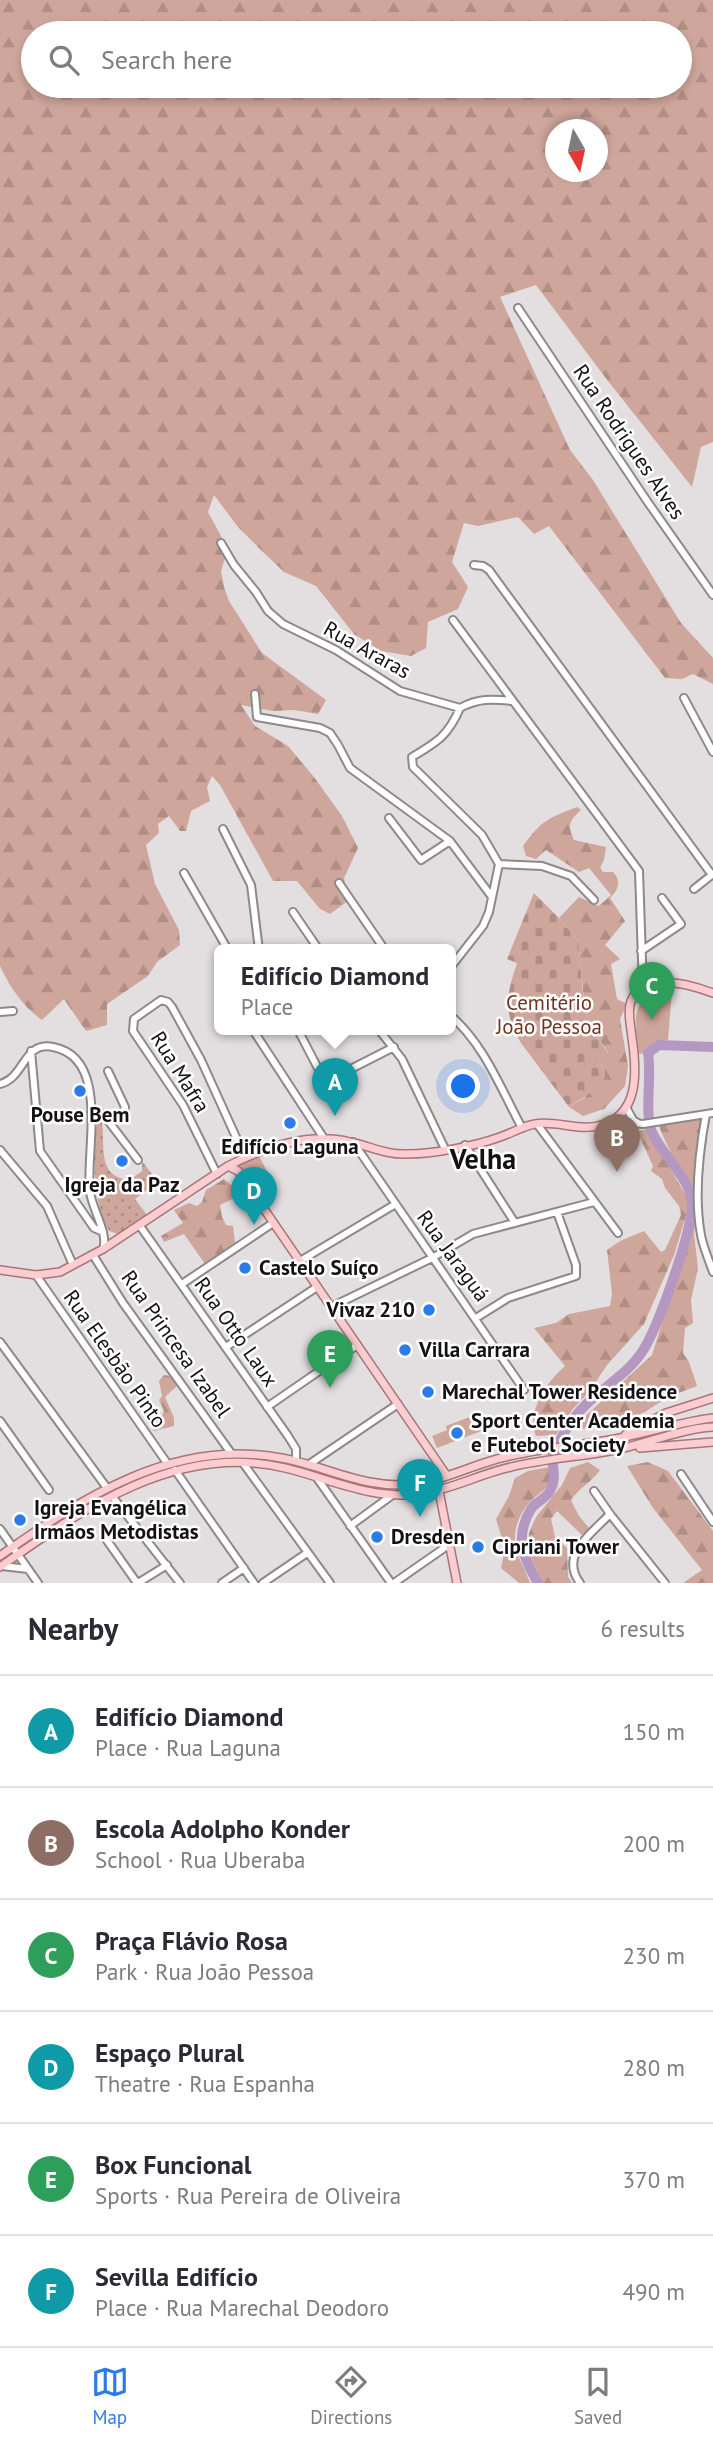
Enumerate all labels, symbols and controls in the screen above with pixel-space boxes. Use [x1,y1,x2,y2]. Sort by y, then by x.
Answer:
search box [21,21,692,98]
icon: search [45,41,83,79]
text: Search here [101,43,232,76]
north arrow [545,119,608,182]
street label: Rua Rodrigues Alves [568,359,691,524]
street label: Rua Araras [319,615,415,684]
popup [214,944,456,1035]
text: Edifício Diamond [241,959,429,992]
pin: C [629,962,675,1020]
park label: Cemitério João Pessoa [495,989,602,1040]
text: Place [241,992,293,1021]
street label: Rua Mafra [145,1026,216,1117]
pin: A [312,1058,358,1116]
your location [446,1069,480,1103]
marker: Pouse Bem [72,1083,88,1099]
place label: Pouse Bem [31,1101,129,1128]
pin: B [594,1114,640,1172]
marker: Edifício Laguna [282,1115,298,1131]
place label: Edifício Laguna [221,1133,359,1160]
district label: Velha [449,1140,516,1177]
marker: Igreja da Paz [114,1153,130,1169]
pin: D [231,1167,277,1225]
place label: Igreja da Paz [64,1171,180,1198]
street label: Rua Jaraguá [411,1205,496,1307]
place label: Castelo Suíço [259,1254,379,1281]
marker: Castelo Suíço [237,1260,253,1276]
street label: Rua Princesa Izabel [116,1265,237,1423]
street label: Rua Otto Laux [189,1272,284,1392]
street label: Rua Elesbão Pinto [58,1285,173,1433]
place label: Vivaz 210 [325,1296,415,1323]
marker: Vivaz 210 [421,1302,437,1318]
pin: E [307,1330,353,1388]
place label: Villa Carrara [418,1336,530,1363]
marker: Villa Carrara [397,1342,413,1358]
place label: Marechal Tower Residence [442,1378,677,1405]
marker: Marechal Tower Residence [420,1384,436,1400]
place label: Sport Center Academia e Futebol Society [471,1407,675,1458]
marker: Sport Center Academia e Futebol Society [449,1425,465,1441]
pin: F [397,1459,443,1517]
place label: Igreja Evangélica Irmãos Metodistas [34,1494,199,1545]
marker: Igreja Evangélica Irmãos Metodistas [12,1512,28,1528]
place label: Dresden [391,1523,465,1550]
marker: Dresden [369,1529,385,1545]
place label: Cipriani Tower [492,1533,620,1560]
marker: Cipriani Tower [470,1539,486,1555]
text: Nearby [28,1609,118,1648]
text: 6 results [601,1614,685,1643]
text: Edifício Diamond [95,1700,284,1733]
text: A [44,1717,58,1746]
text: 150 m [623,1717,685,1746]
text: Place · Rua Laguna [95,1733,281,1762]
text: Escola Adolpho Konder [95,1812,350,1845]
text: B [44,1829,58,1858]
text: 200 m [623,1829,685,1858]
text: School · Rua Uberaba [95,1845,306,1874]
text: Praça Flávio Rosa [95,1924,288,1957]
text: C [45,1941,57,1970]
text: 230 m [623,1941,685,1970]
text: Park · Rua João Pessoa [95,1957,314,1986]
text: Espaço Plural [95,2036,244,2069]
text: D [44,2053,58,2082]
text: 280 m [623,2053,685,2082]
text: Theatre · Rua Espanha [95,2069,315,2098]
text: Box Funcional [95,2148,251,2181]
text: E [45,2165,57,2194]
text: 370 m [623,2165,685,2194]
text: Sports · Rua Pereira de Oliveira [95,2181,401,2210]
text: Sevilla Edifício [95,2260,258,2293]
text: F [45,2277,57,2306]
text: 490 m [623,2277,685,2306]
text: Place · Rua Marechal Deodoro [95,2293,389,2322]
tab: Map [91,2363,129,2429]
tab: Directions [310,2363,392,2429]
tab: Saved [574,2363,622,2429]

